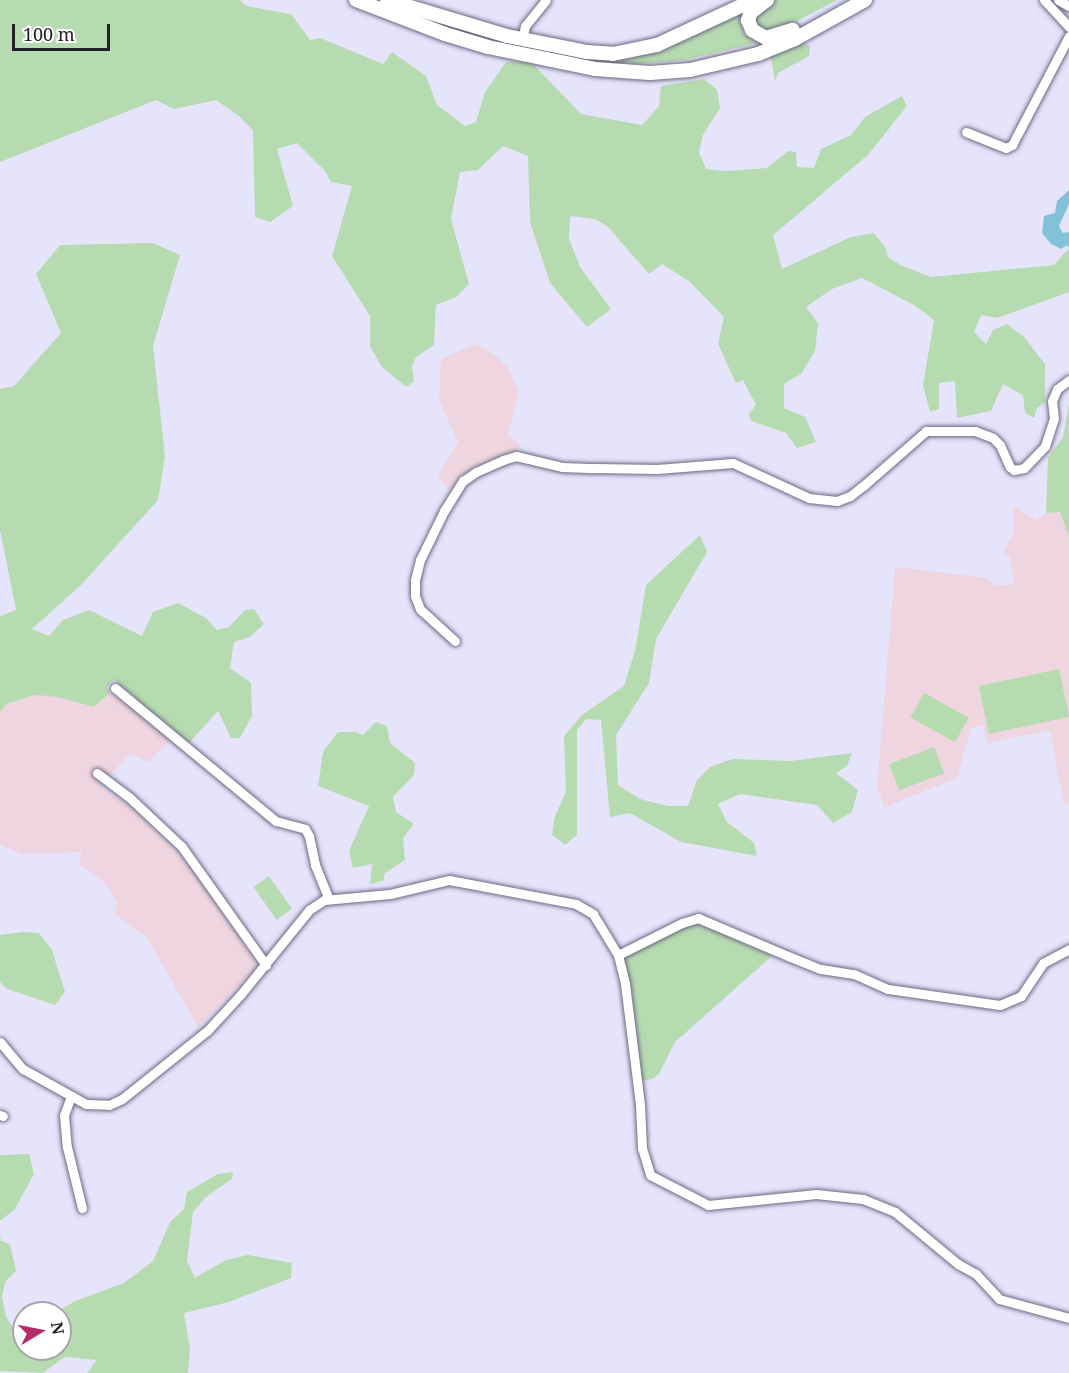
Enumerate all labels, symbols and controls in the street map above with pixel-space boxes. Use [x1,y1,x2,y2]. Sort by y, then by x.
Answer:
scale bar [15,12,112,50]
text: 100 m [23,22,75,46]
north arrow [12,1301,72,1361]
text: N [46,1320,70,1336]

